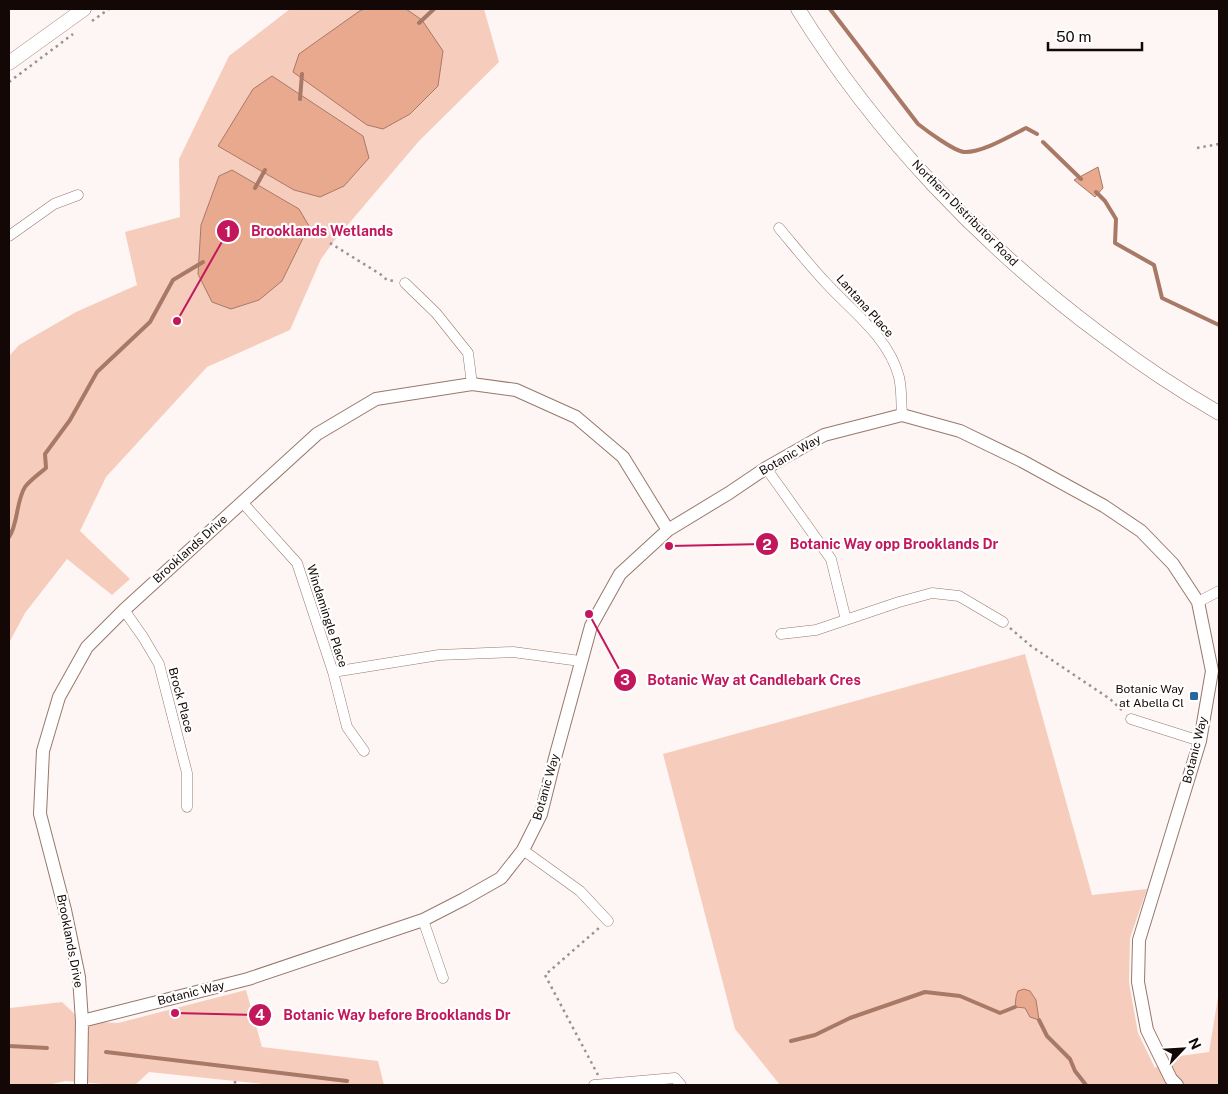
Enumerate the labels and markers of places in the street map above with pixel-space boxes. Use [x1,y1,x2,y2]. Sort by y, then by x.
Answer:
callout: Brooklands Wetlands [216,217,403,246]
callout: Botanic Way opp Brooklands Dr [754,530,1008,559]
callout: Botanic Way at Candlebark Cres [612,665,871,694]
place label: Botanic Way at Abella Cl [1115,682,1185,710]
marker: Botanic Way at Abella Cl [1188,690,1200,702]
callout: Botanic Way before Brooklands Dr [248,1000,520,1029]

